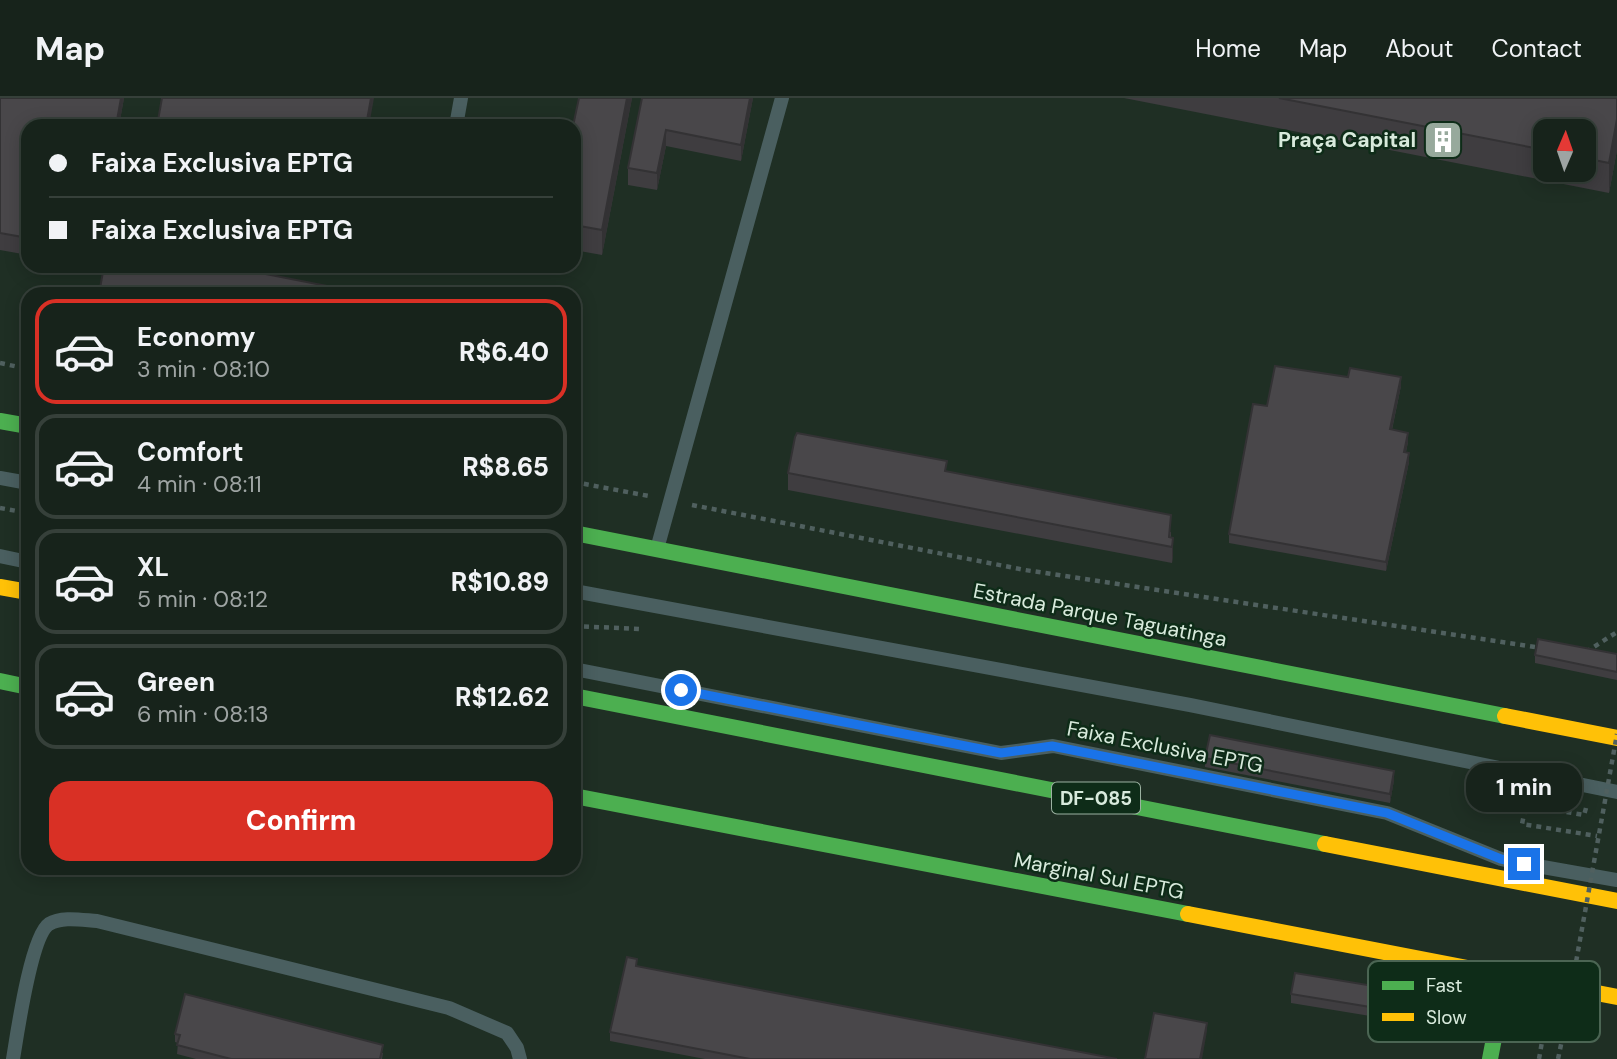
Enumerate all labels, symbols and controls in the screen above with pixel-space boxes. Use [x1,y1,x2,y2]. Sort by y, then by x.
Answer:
text: Map [35,27,105,70]
text: Home [1195,33,1261,64]
text: Map [1299,33,1347,64]
text: About [1385,33,1454,64]
text: Contact [1492,33,1582,64]
building icon: Praça Capital [1422,119,1464,161]
north arrow [1533,119,1596,182]
map controls [1533,119,1596,182]
place label: Praça Capital [1278,126,1416,154]
text: Faixa Exclusiva EPTG [91,146,353,180]
text: Faixa Exclusiva EPTG [91,213,353,247]
icon: car [53,320,116,383]
text: Economy [137,320,255,354]
text: R$6.40 [459,335,549,369]
text: 3 min · 08:10 [137,354,270,384]
icon: car [53,435,116,498]
text: Comfort [137,435,243,469]
text: R$8.65 [462,450,549,484]
text: 4 min · 08:11 [137,469,262,499]
icon: car [53,550,116,613]
text: XL [137,550,169,584]
text: R$10.89 [451,565,549,599]
street label: Estrada Parque Taguatinga [971,577,1229,653]
text: 5 min · 08:12 [137,584,268,614]
icon: car [53,665,116,728]
text: Green [137,665,215,699]
route start [665,674,697,706]
text: R$12.62 [455,680,549,714]
text: 6 min · 08:13 [137,699,269,729]
street label: Faixa Exclusiva EPTG [1065,714,1265,780]
callout: 1 min [1466,762,1582,812]
text: 1 min [1496,772,1552,802]
button: Confirm [49,781,553,861]
road number: DF-085 [1052,782,1140,814]
street label: Marginal Sul EPTG [1012,846,1186,906]
route end [1508,848,1540,880]
legend [1368,961,1600,1042]
text: Fast [1426,973,1462,998]
text: Slow [1426,1005,1467,1030]

